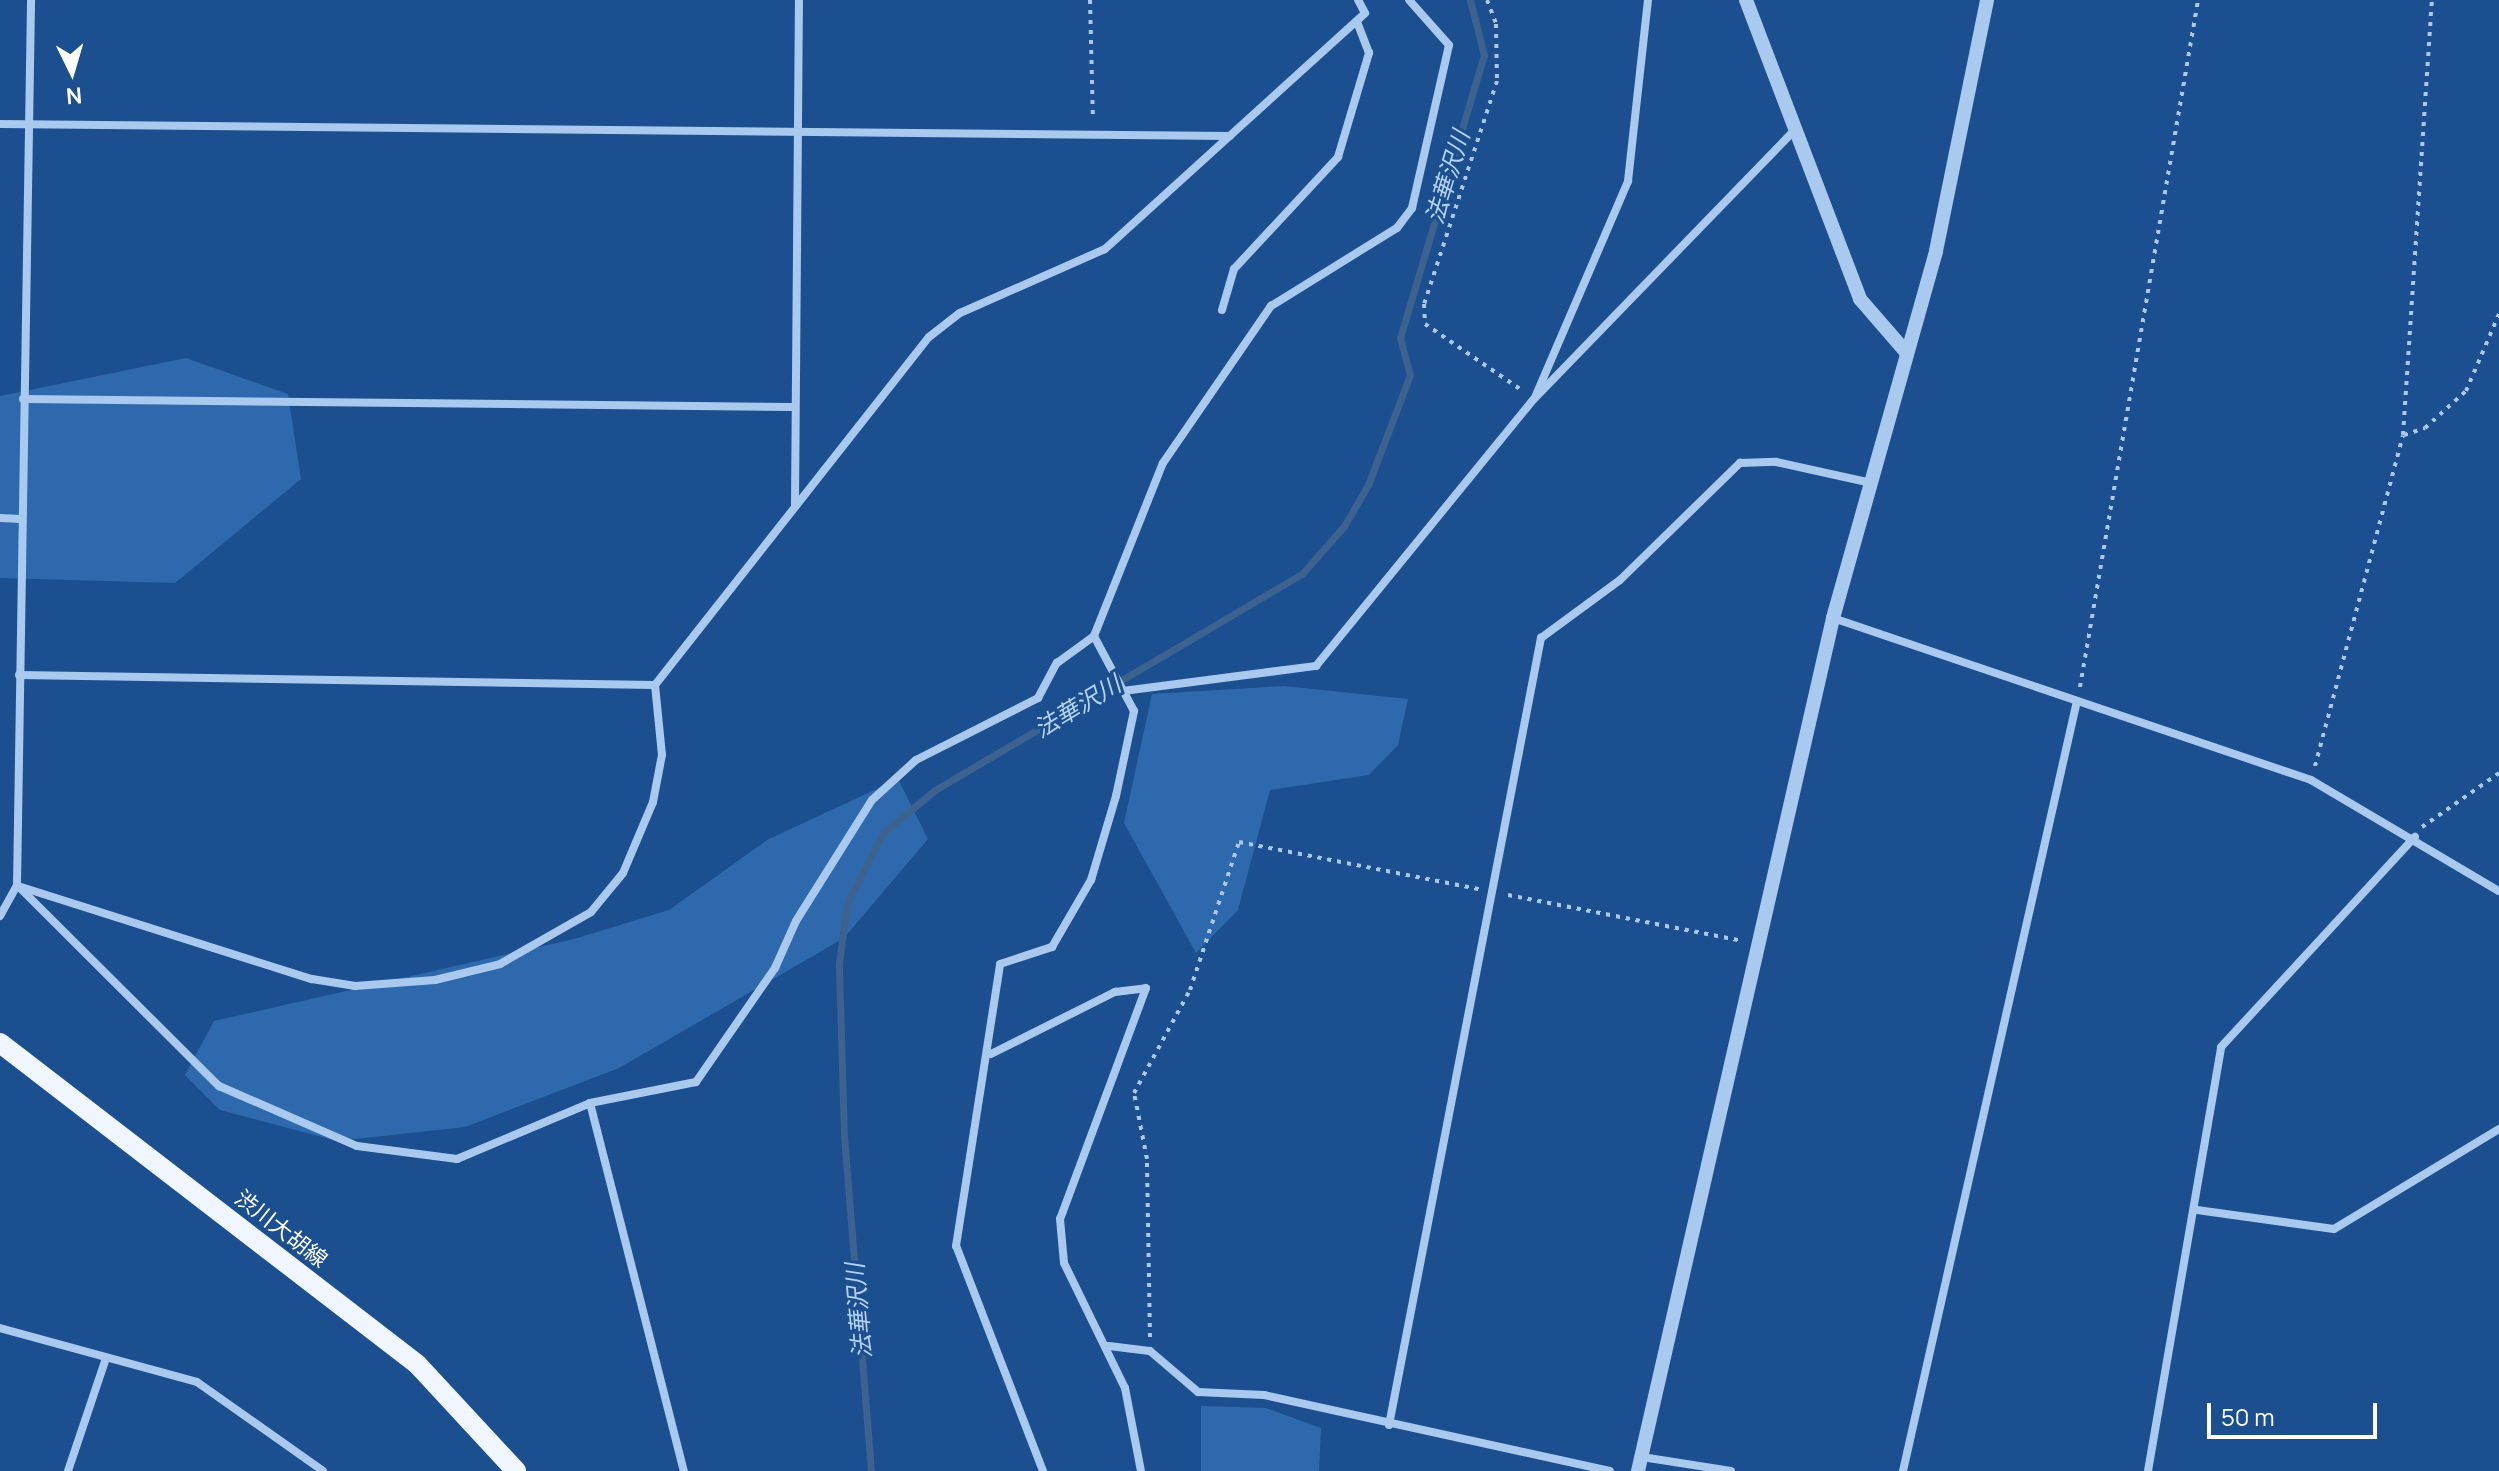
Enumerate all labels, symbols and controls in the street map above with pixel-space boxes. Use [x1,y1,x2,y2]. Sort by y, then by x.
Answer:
north arrow [32,32,112,112]
text: N [65,80,83,112]
water label: 法華沢川 [1419,127,1475,227]
water label: 法華沢川 [1028,669,1126,743]
street label: 渋川大胡線 [230,1185,332,1273]
water label: 法華沢川 [839,1262,877,1360]
scale bar [2211,1387,2381,1437]
text: 50 m [2221,1400,2275,1433]

